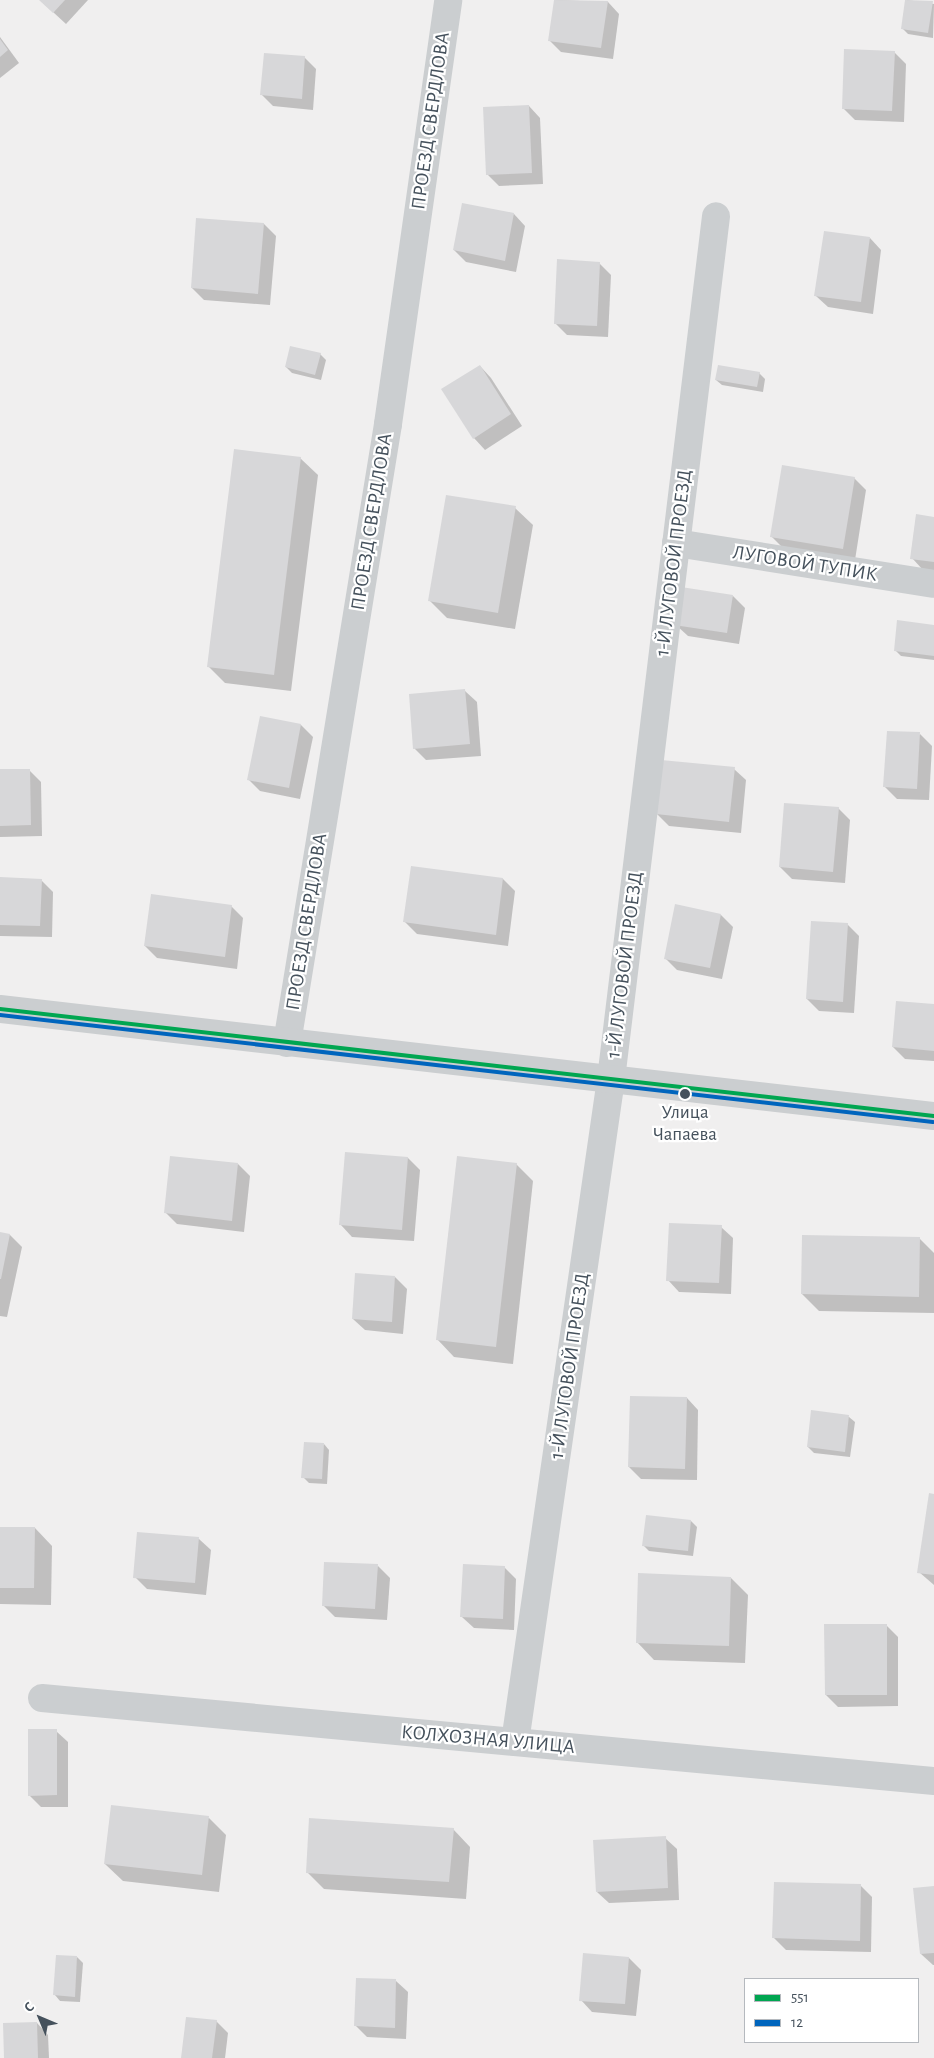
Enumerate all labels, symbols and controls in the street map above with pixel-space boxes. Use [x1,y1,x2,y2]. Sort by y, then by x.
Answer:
street label: ПРОЕЗД СВЕРДЛОВА [407,31,455,211]
street label: ПРОЕЗД СВЕРДЛОВА [346,432,398,612]
street label: 1-Й ЛУГОВОЙ ПРОЕЗД [651,468,697,658]
street label: ЛУГОВОЙ ТУПИК [731,541,879,587]
street label: ПРОЕЗД СВЕРДЛОВА [281,832,333,1012]
street label: 1-Й ЛУГОВОЙ ПРОЕЗД [602,870,648,1060]
marker: Улица Чапаева [680,1089,690,1099]
place label: Улица Чапаева [653,1102,717,1146]
street label: 1-Й ЛУГОВОЙ ПРОЕЗД [545,1271,595,1461]
street label: КОЛХОЗНАЯ УЛИЦА [400,1720,576,1760]
legend [744,1978,919,2043]
text: 551 [791,1990,809,2005]
north arrow [15,1993,65,2043]
text: С [22,2000,37,2015]
text: 12 [791,2015,803,2030]

